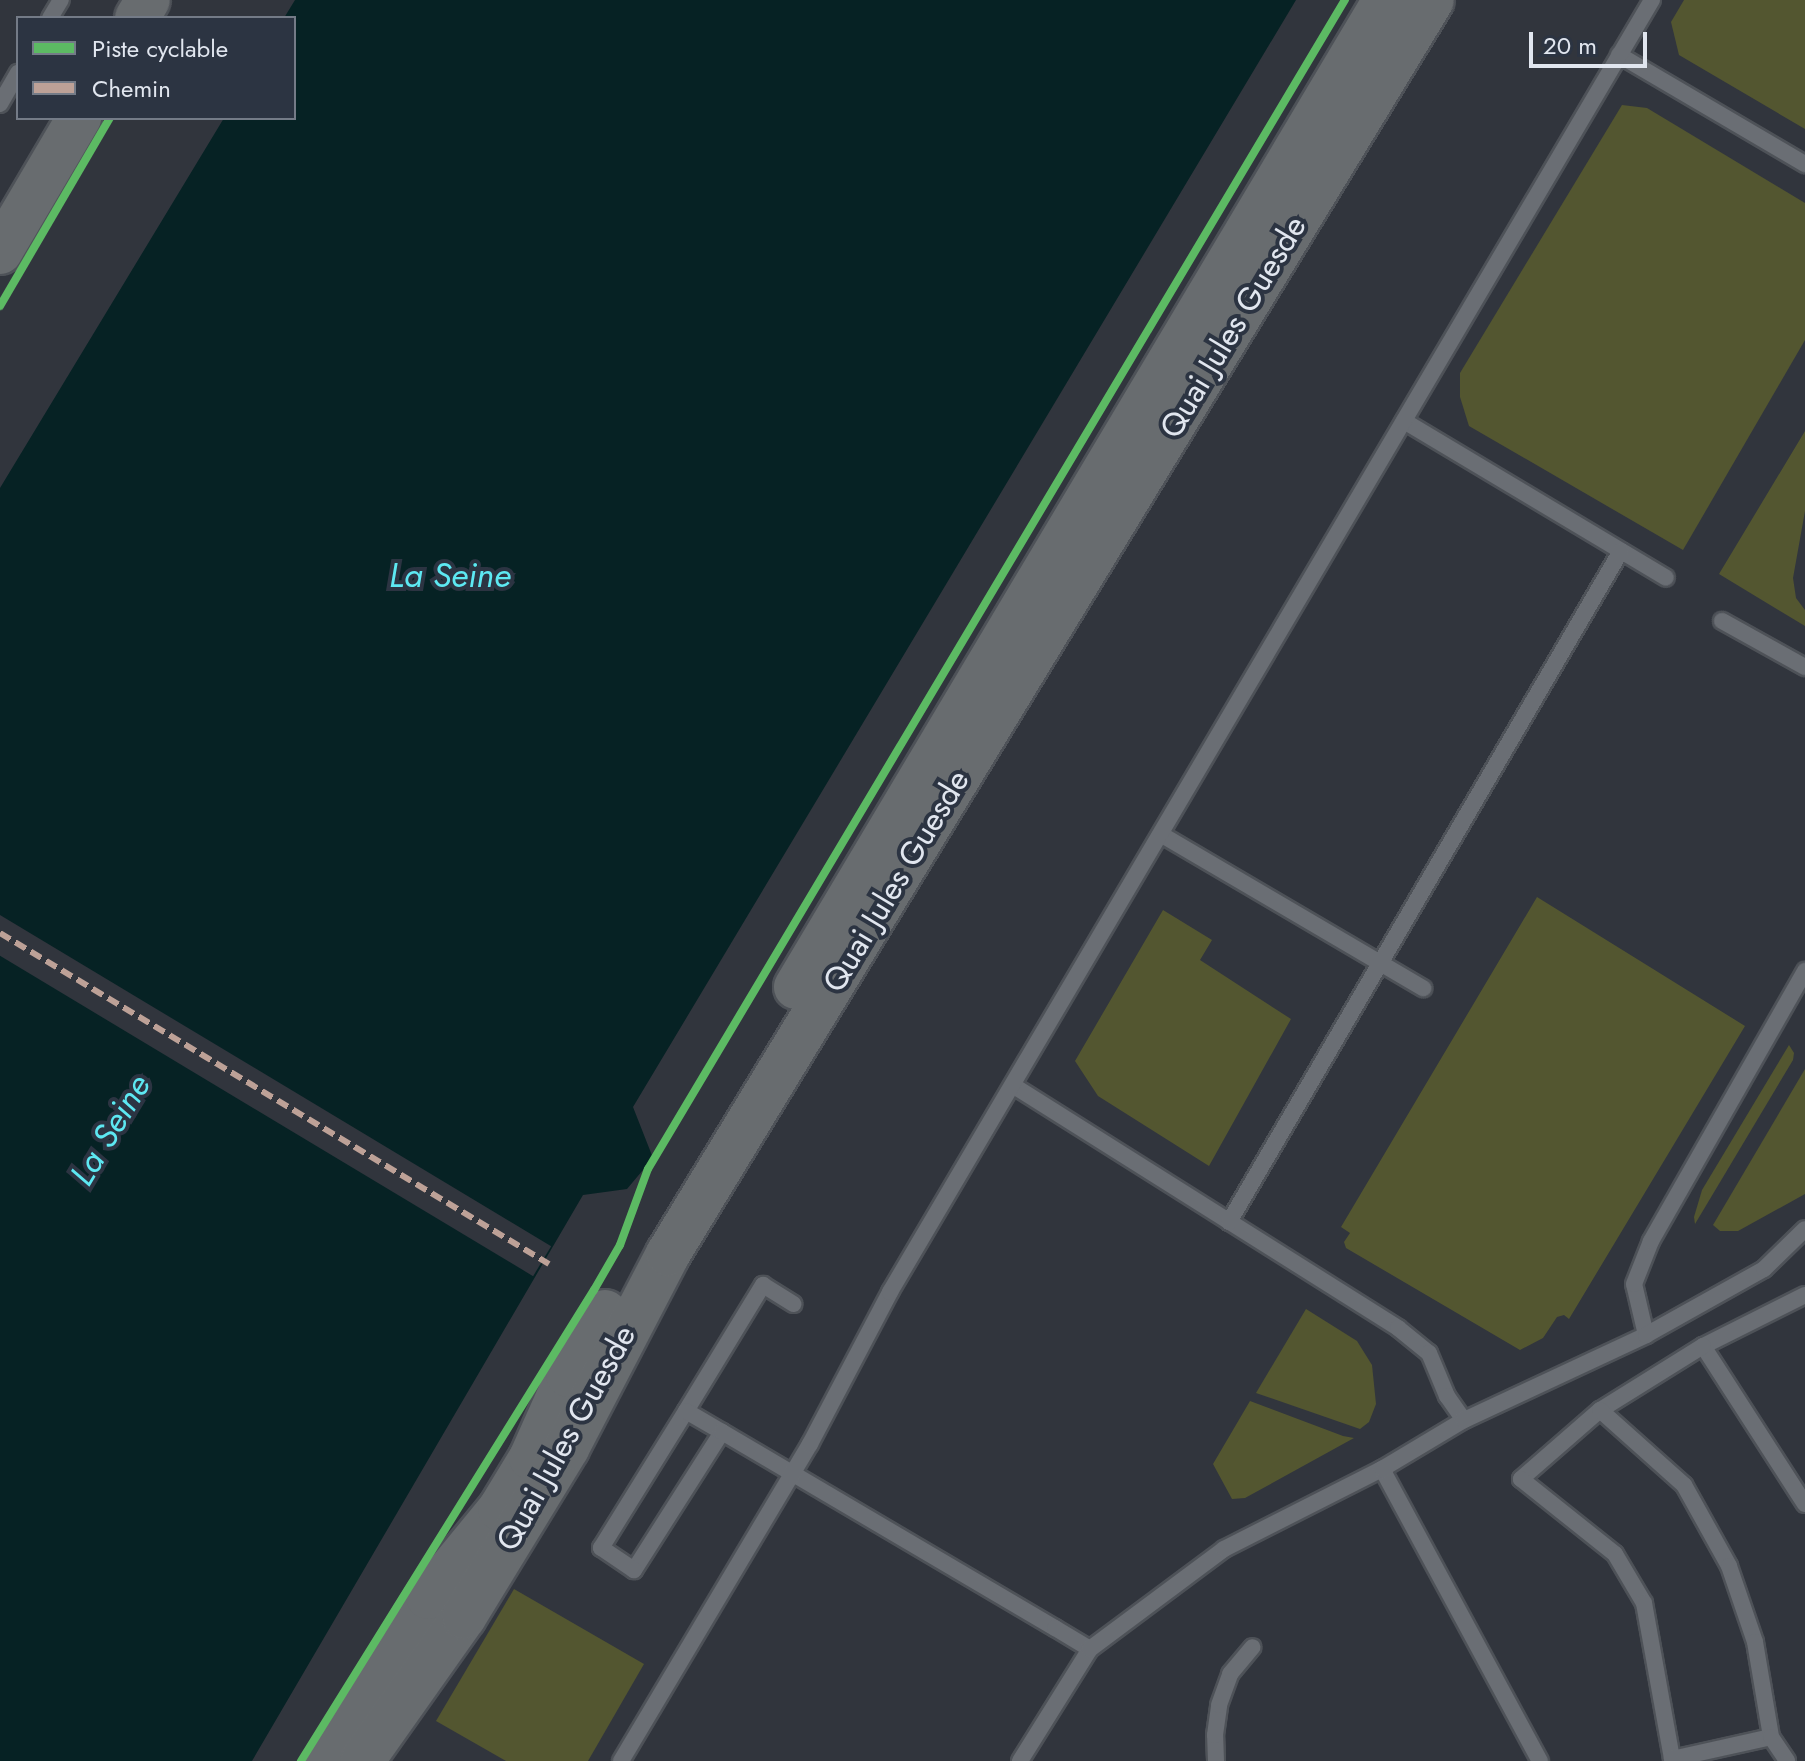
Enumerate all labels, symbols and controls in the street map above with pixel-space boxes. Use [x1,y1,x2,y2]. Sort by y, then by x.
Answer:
legend [16,16,296,120]
scale bar [1533,16,1651,66]
text: 20 m [1543,28,1597,63]
text: Piste cyclable [92,31,228,66]
text: Chemin [92,71,171,106]
street label: Quai Jules Guesde [1152,209,1314,445]
water label: La Seine [389,556,511,596]
street label: Quai Jules Guesde [815,763,977,999]
water label: La Seine [61,1067,159,1193]
street label: Quai Jules Guesde [488,1319,644,1557]

